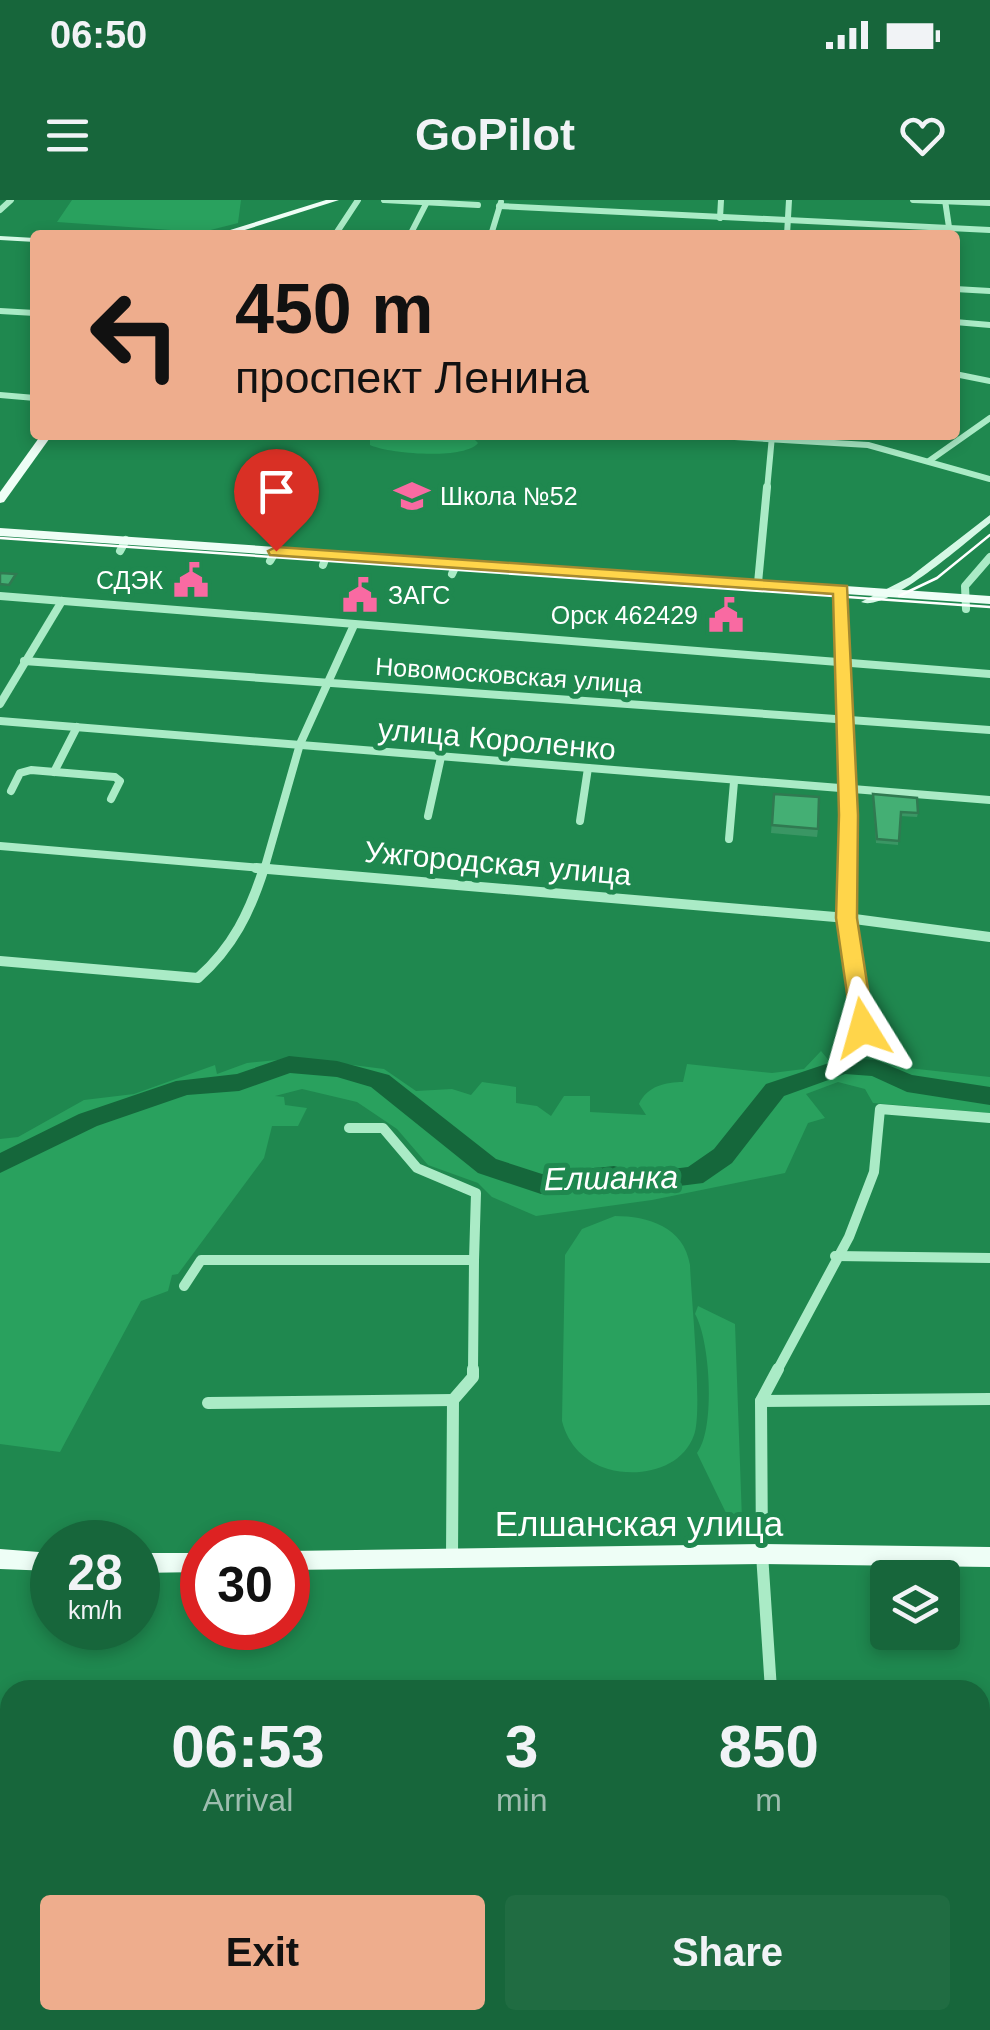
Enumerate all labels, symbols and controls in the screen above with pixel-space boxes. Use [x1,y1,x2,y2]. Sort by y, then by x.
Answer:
text: 06:50 [50,14,147,56]
icon: menu [40,108,95,163]
icon: heart [895,108,950,163]
text: GoPilot [415,109,575,160]
icon: left [70,270,200,400]
text: 450 m [235,270,433,348]
text: проспект Ленина [235,352,589,403]
pin [234,449,319,552]
icon: arrive [249,464,304,519]
school or university icon: Школа №52 [393,477,431,515]
place label: Школа №52 [440,482,578,510]
public building icon: СДЭК [172,561,210,599]
place label: СДЭК [96,566,163,594]
public building icon: ЗАГС [341,576,379,614]
place label: ЗАГС [388,581,450,609]
public building icon: Орск 462429 [707,596,745,634]
place label: Орск 462429 [551,601,698,629]
street label: Новомосковская улица [375,652,644,698]
street label: улица Короленко [377,712,617,766]
street label: Ужгородская улица [363,835,633,891]
position arrow [811,976,915,1080]
water label: Елшанка [544,1159,678,1197]
street label: Елшанская улица [495,1504,784,1543]
speed limit sign: 30 [180,1520,310,1650]
text: 28 [67,1545,123,1601]
map controls [870,1560,960,1650]
button: layers [870,1560,960,1650]
text: km/h [68,1596,122,1624]
text: 06:53 [171,1713,325,1780]
text: 3 [505,1713,538,1780]
text: 850 [719,1713,819,1780]
text: Arrival [203,1782,293,1818]
text: min [496,1782,547,1818]
text: m [755,1782,782,1818]
button: Exit [40,1895,485,2010]
button: Share [505,1895,950,2010]

